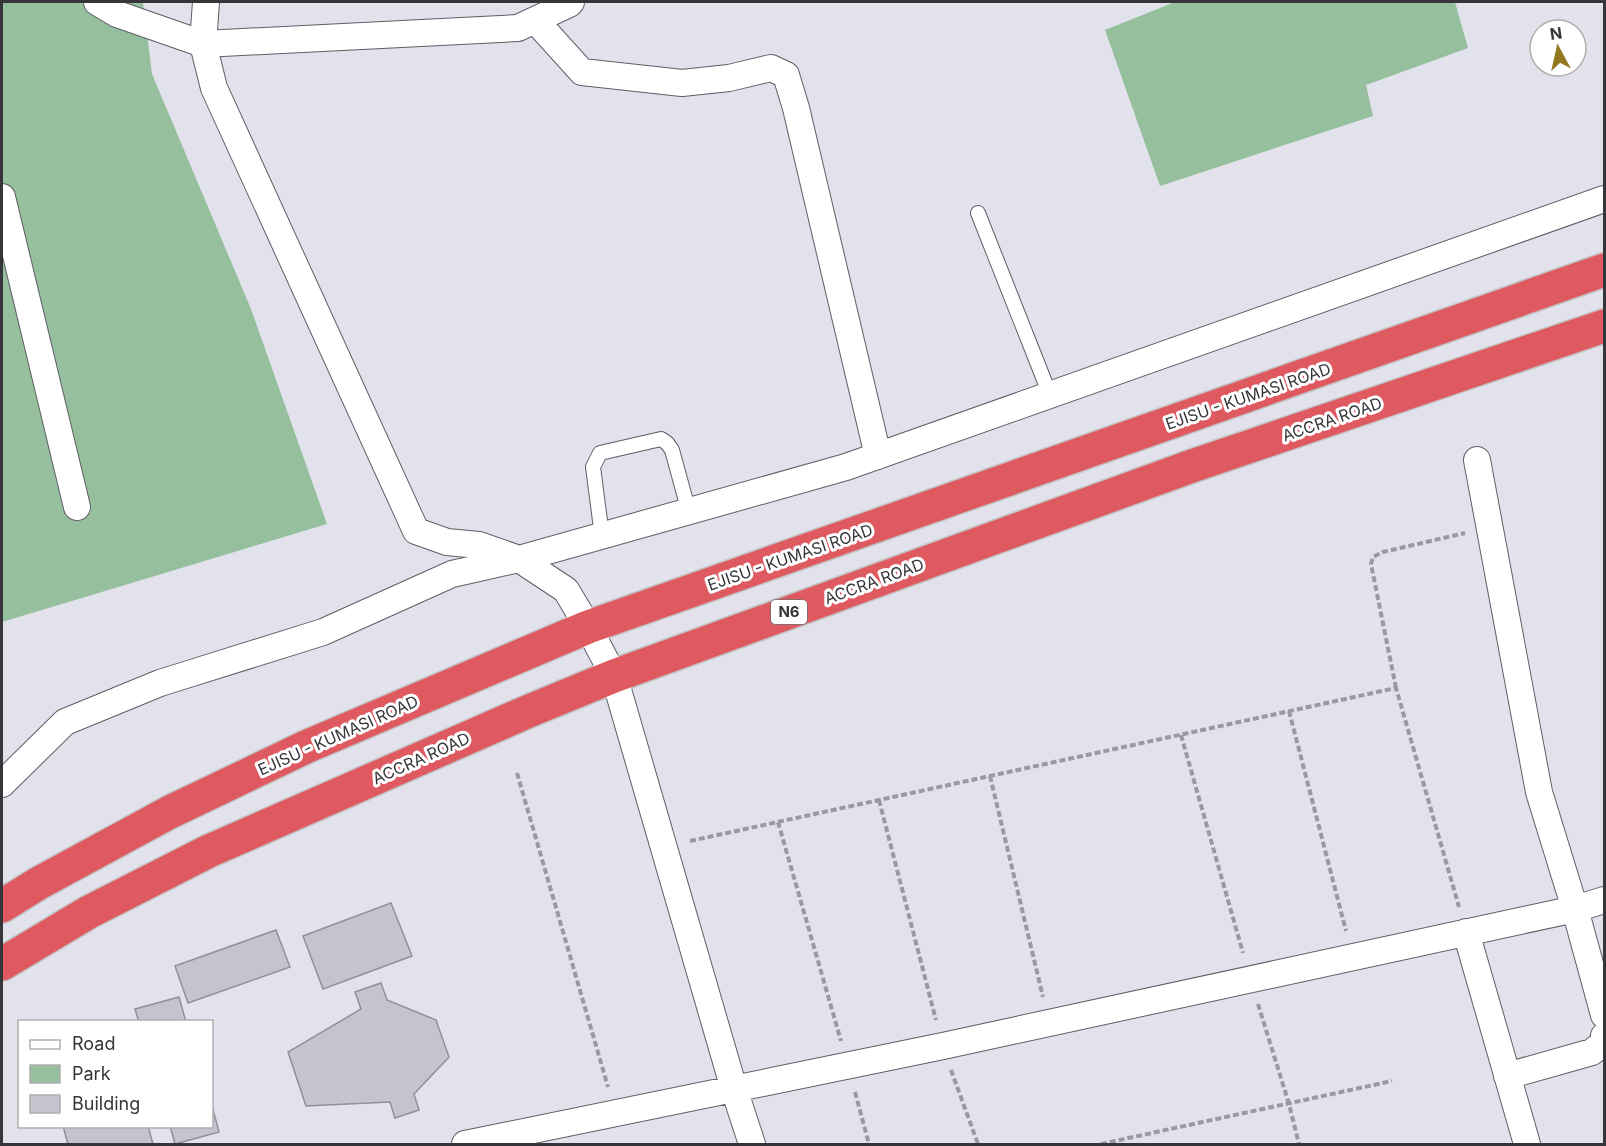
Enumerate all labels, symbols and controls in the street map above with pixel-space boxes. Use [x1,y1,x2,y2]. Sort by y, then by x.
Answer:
north arrow [1528,18,1588,78]
text: N [1548,22,1563,44]
street label: EJISU - KUMASI ROAD [1163,358,1333,434]
street label: ACCRA ROAD [1279,393,1385,445]
street label: EJISU - KUMASI ROAD [705,519,875,595]
street label: ACCRA ROAD [822,554,926,608]
road number: N6 [771,600,807,624]
street label: EJISU - KUMASI ROAD [255,691,421,779]
street label: ACCRA ROAD [369,728,473,788]
legend [18,1020,213,1128]
text: Road [72,1033,115,1054]
text: Park [72,1063,111,1084]
text: Building [72,1093,140,1114]

